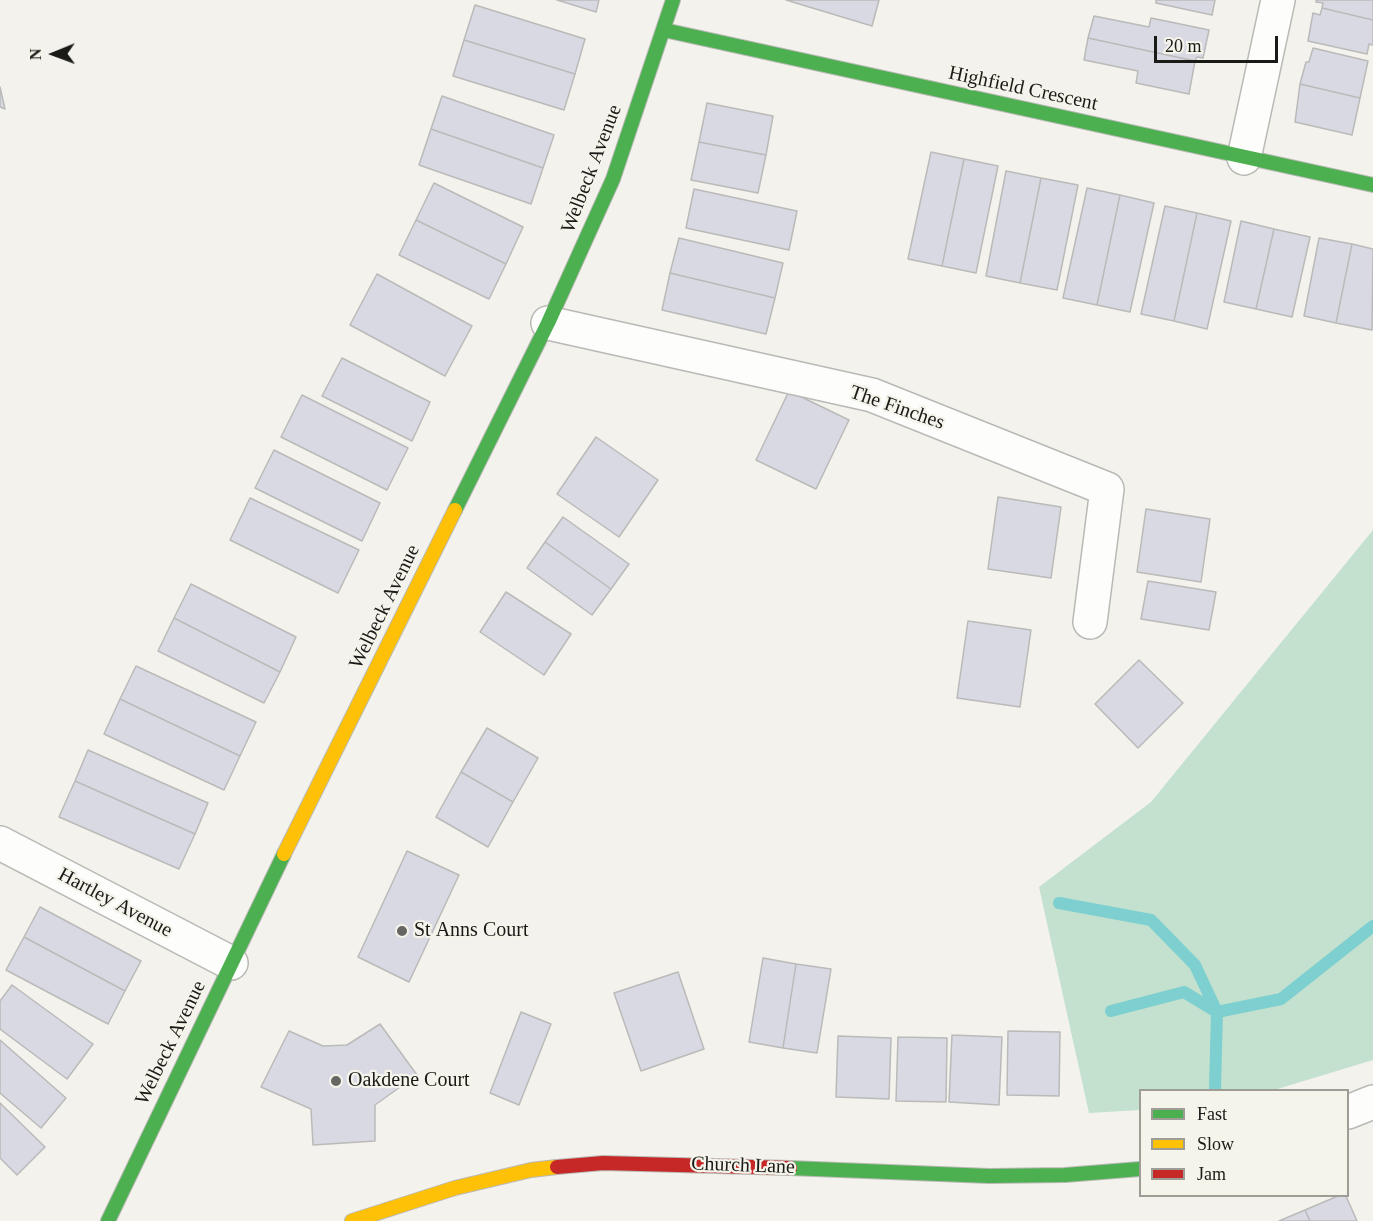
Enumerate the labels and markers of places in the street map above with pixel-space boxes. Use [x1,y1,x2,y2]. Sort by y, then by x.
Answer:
place label: St Anns Court [414,919,528,943]
marker: St Anns Court [395,924,409,938]
place label: Oakdene Court [348,1069,470,1093]
marker: Oakdene Court [329,1074,343,1088]

